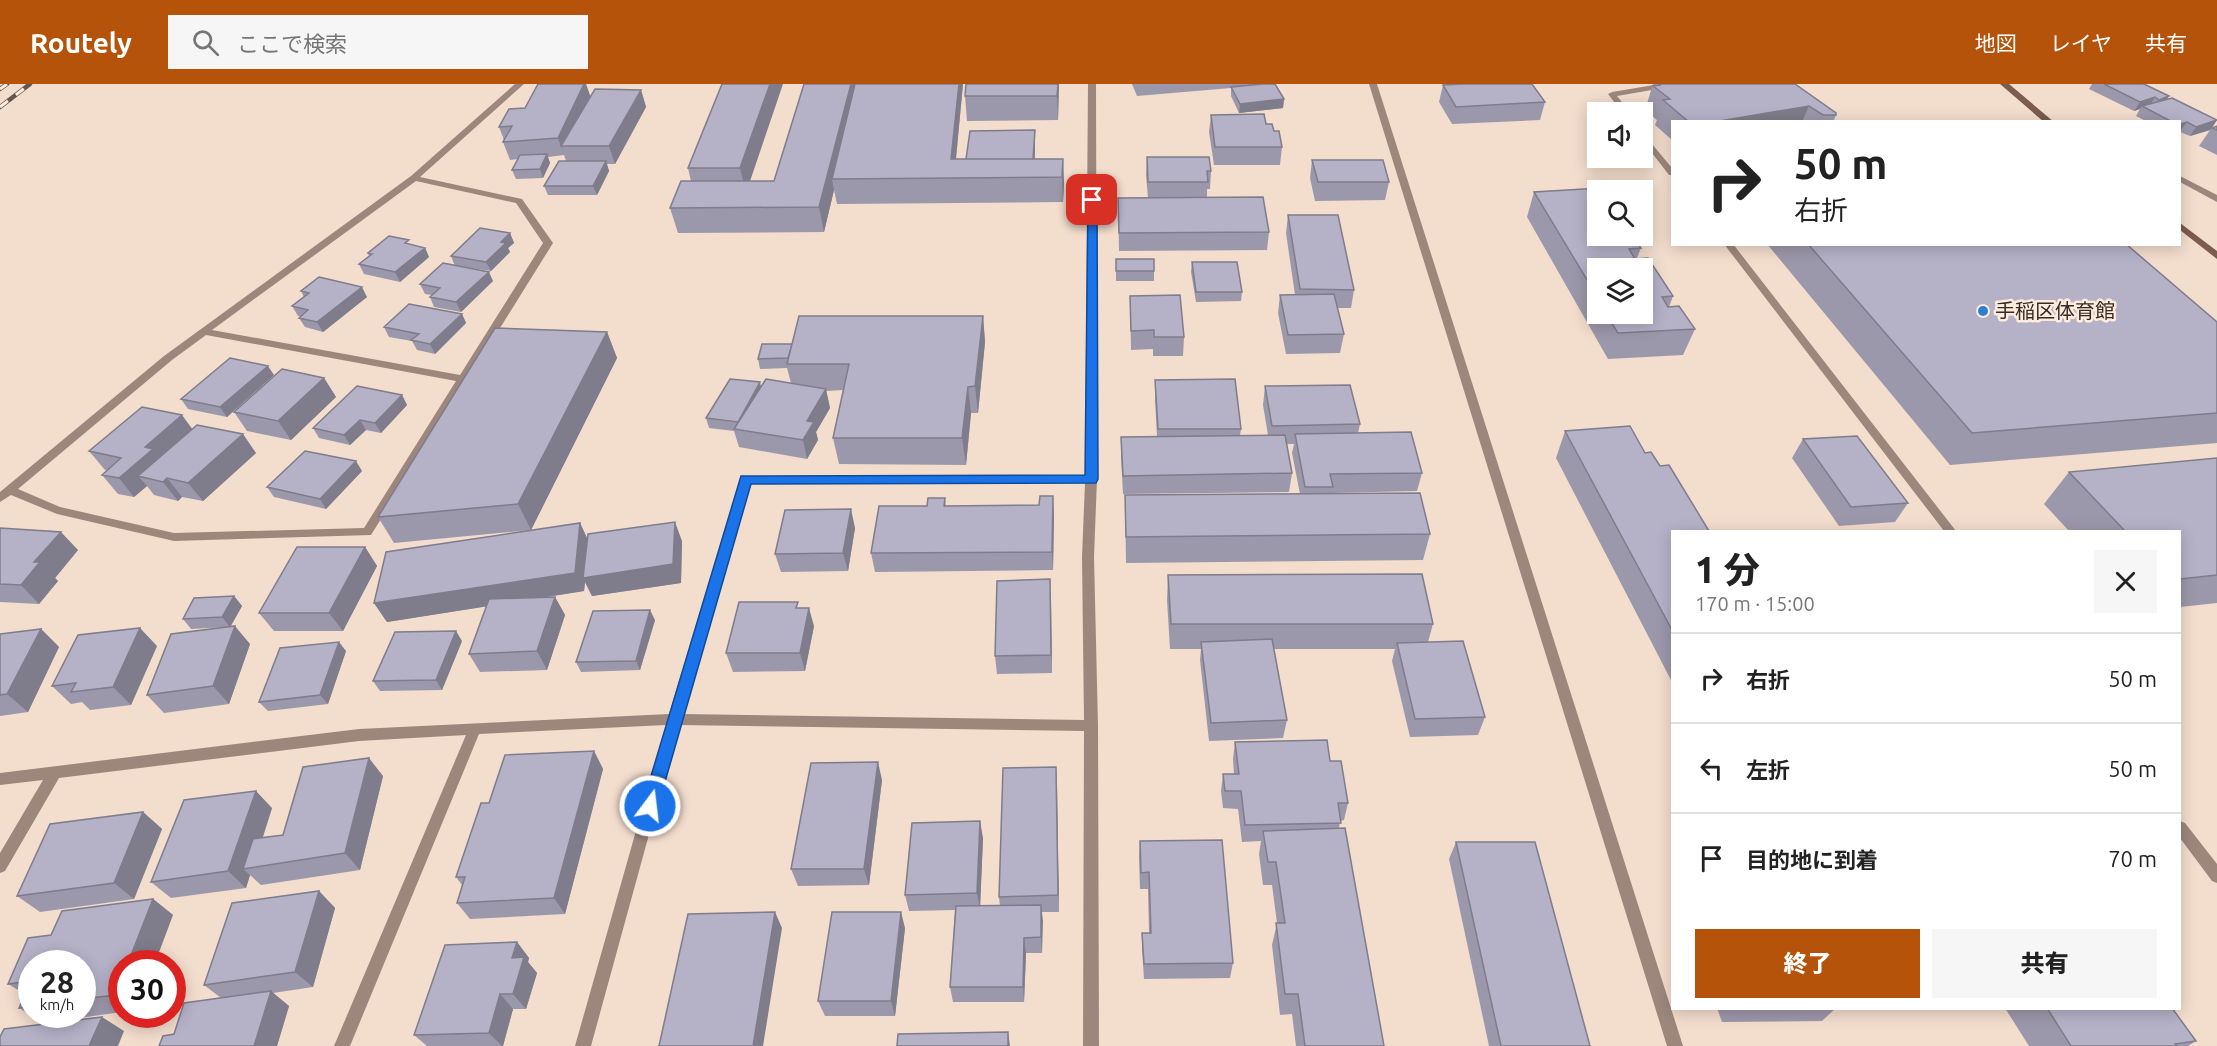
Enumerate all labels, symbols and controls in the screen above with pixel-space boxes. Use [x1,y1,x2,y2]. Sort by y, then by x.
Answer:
search box [168,15,588,69]
icon: search [189,26,222,59]
text: Routely [30,27,132,58]
text: ここで検索 [237,31,347,56]
text: 地図 [1975,31,2017,55]
text: レイヤ [2050,31,2112,55]
text: 共有 [2145,31,2187,55]
map controls [1587,102,1653,324]
button: sound [1587,102,1653,168]
text: 50 m [1794,140,1888,187]
icon: right [1695,144,1773,222]
pin [1066,174,1117,225]
button: search [1587,180,1653,246]
icon: arrive [1075,183,1108,216]
text: 右折 [1794,195,1848,225]
button: layers [1587,258,1653,324]
place label: 手稲区体育館 [1995,299,2115,322]
marker: 手稲区体育館 [1976,304,1990,318]
text: 1 分 [1695,549,1760,590]
button: close [2094,550,2157,613]
text: 170 m · 15:00 [1695,592,1815,615]
icon: right [1695,662,1728,695]
text: 50 m [2108,666,2157,691]
text: 右折 [1746,667,1790,692]
icon: left [1695,752,1728,785]
text: 50 m [2108,756,2157,781]
text: 左折 [1746,757,1790,782]
position arrow [618,774,682,838]
icon: arrive [1695,842,1728,875]
text: 70 m [2108,846,2157,871]
text: 目的地に到着 [1746,847,1878,872]
button: 終了 [1695,929,1920,998]
button: 共有 [1932,929,2157,998]
speed limit sign: 30 [108,950,186,1028]
text: 28 [40,965,74,999]
text: km/h [40,996,74,1013]

